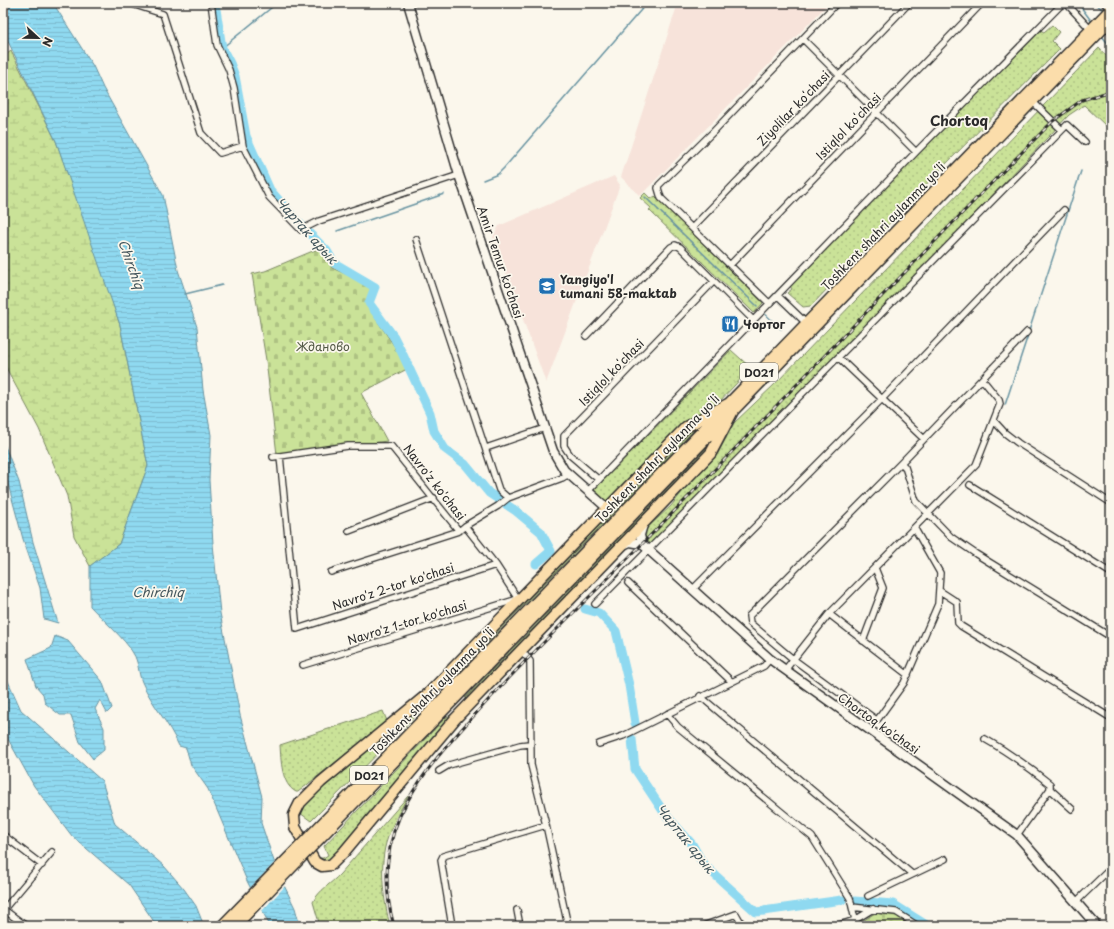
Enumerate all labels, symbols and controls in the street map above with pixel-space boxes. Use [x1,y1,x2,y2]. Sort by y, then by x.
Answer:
north arrow [18,18,58,58]
text: N [38,35,57,49]
street label: Ziyolilar koʻchasi [752,66,834,150]
street label: Istiqlol koʻchasi [811,88,885,164]
district label: Chortoq [930,110,988,131]
street label: Toshkent shahri aylanma yoʻli [817,158,949,294]
water label: Чартак арык [272,192,343,269]
street label: Amir Temur ko'chasi [473,203,529,321]
water label: Chirchiq [114,237,150,293]
place label: Yangiyo'l tumani 58-maktab [560,270,677,302]
school or university icon: Yangiyo'l tumani 58-maktab [537,276,557,296]
restaurant icon: Чортог [720,314,740,334]
place label: Чортог [743,315,785,333]
street label: Istiqlol koʻchasi [574,334,648,410]
park label: Жданово [296,337,350,355]
road number: D021 [740,363,778,381]
street label: Toshkent shahri aylanma yoʻli [591,390,723,526]
street label: Navro'z ko'chasi [399,440,471,524]
street label: Navro'z 2-tor ko'chasi [330,558,456,614]
water label: Chirchiq [132,582,185,601]
street label: Navro'z 1-tor ko'chasi [345,595,469,649]
street label: Toshkent shahri aylanma yoʻli [366,623,498,759]
street label: Chortoq ko'chasi [834,688,924,758]
road number: D021 [350,766,388,784]
water label: Чартак арык [652,799,721,878]

